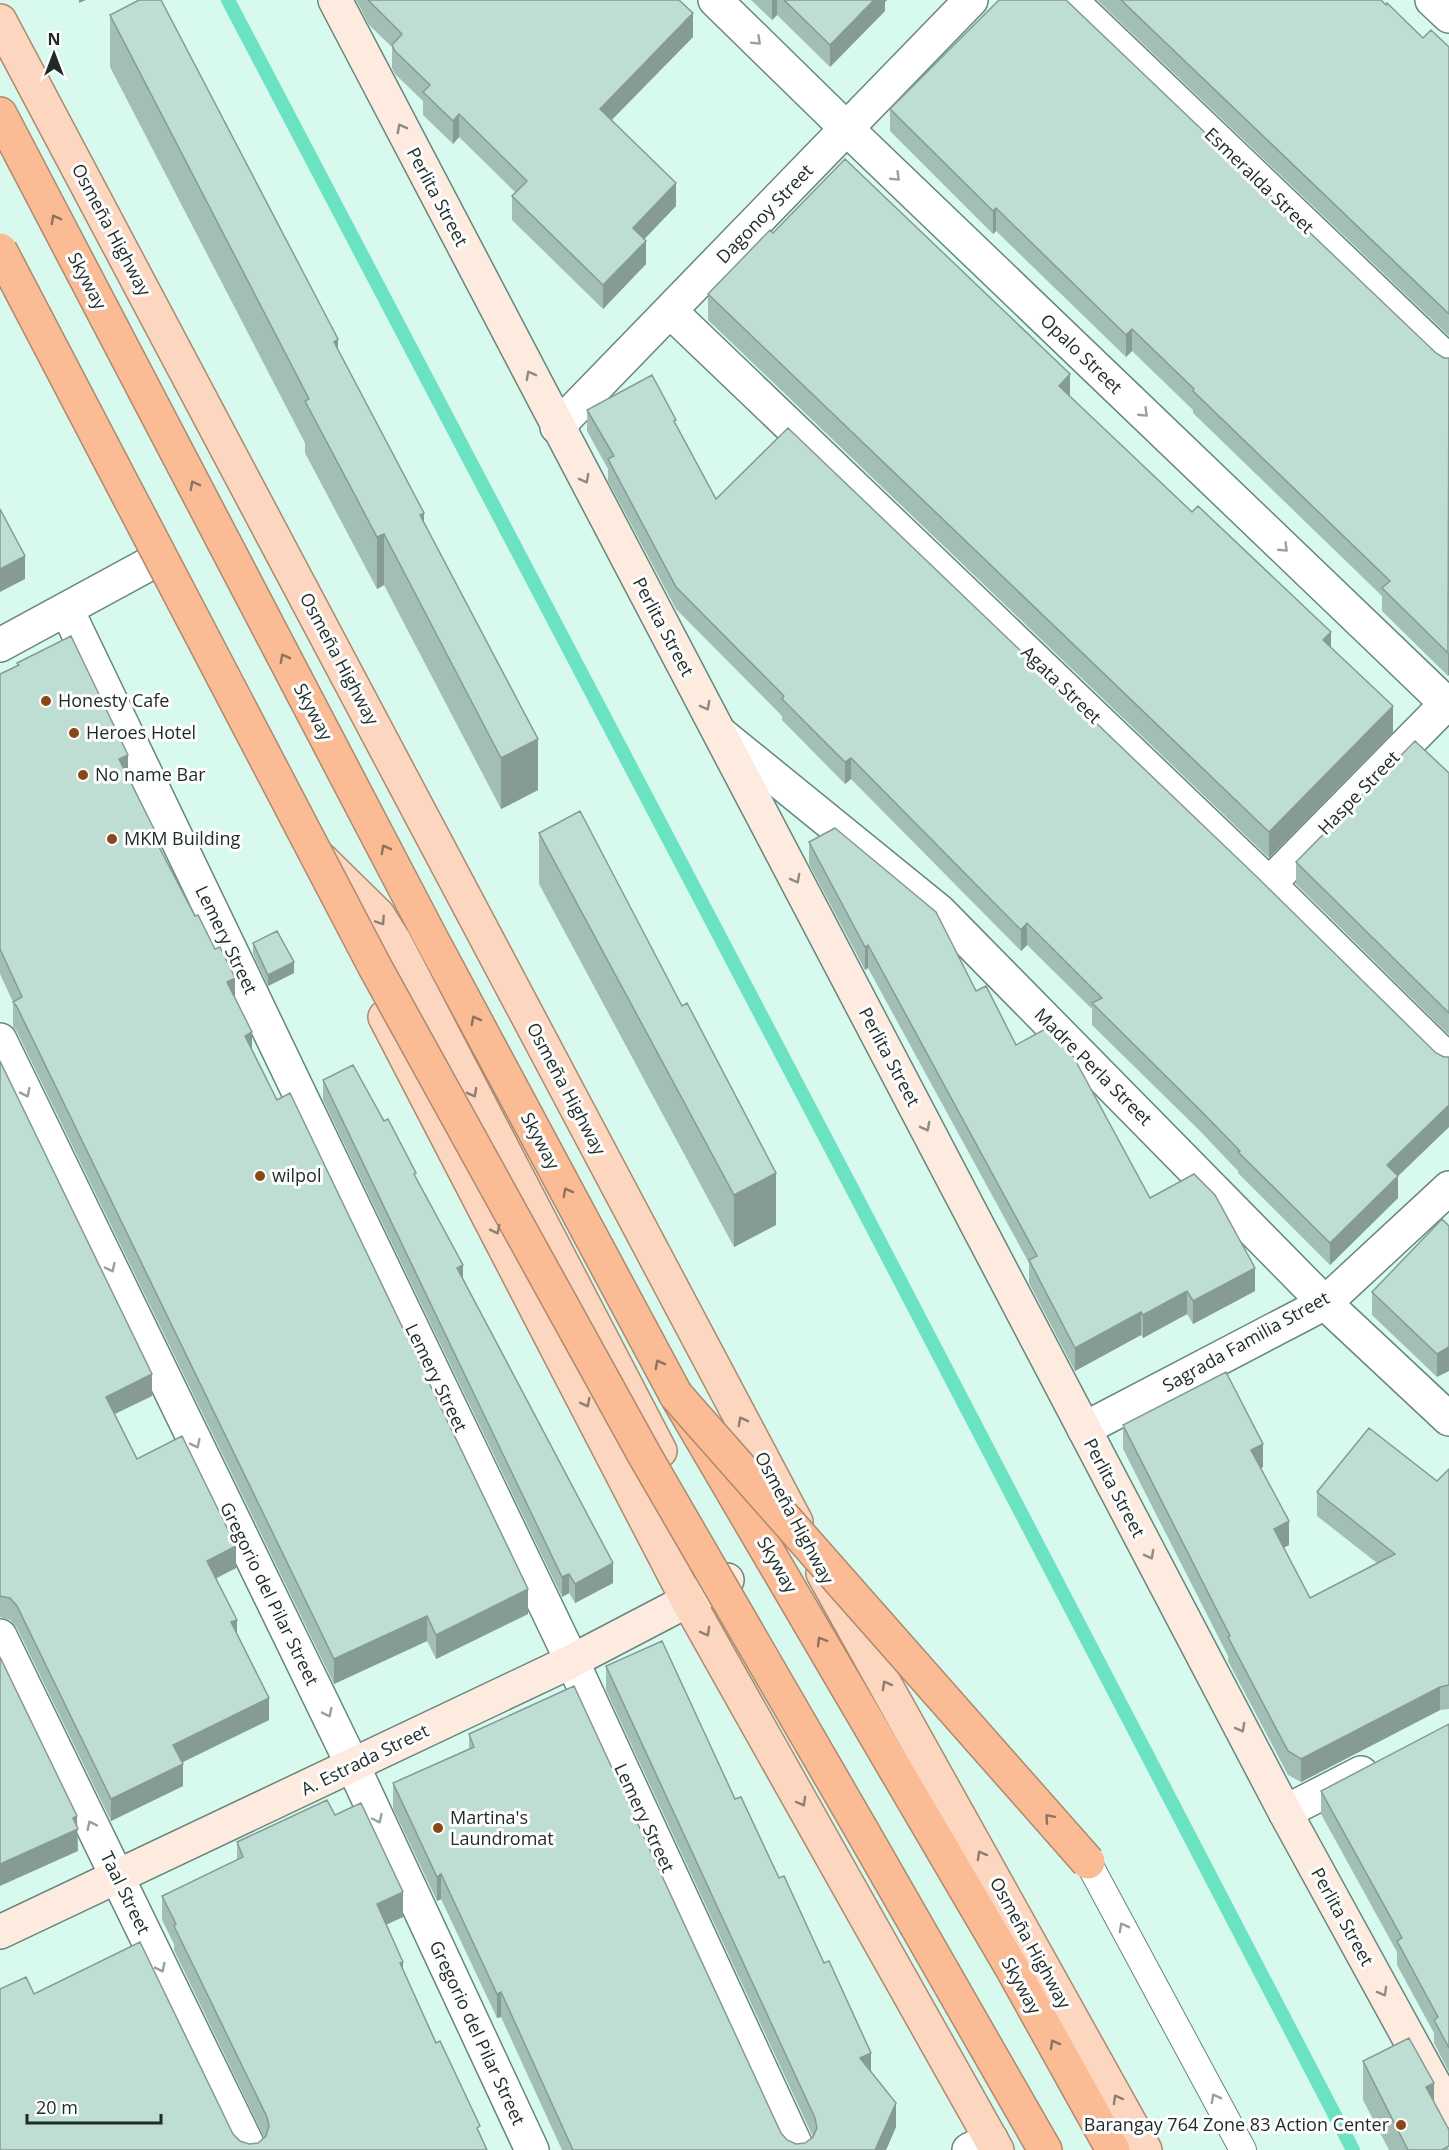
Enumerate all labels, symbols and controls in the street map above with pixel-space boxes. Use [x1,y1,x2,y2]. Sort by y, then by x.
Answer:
north arrow [24,24,84,84]
text: N [47,28,61,50]
one-way arrow [750,34,760,45]
street label: Esmeralda Street [1200,122,1320,239]
one-way arrow [397,123,408,134]
street label: Perlita Street [402,143,474,250]
street label: Dagonoy Street [711,158,818,268]
street label: Osmeña Highway [67,159,157,301]
one-way arrow [890,170,900,181]
one-way arrow [51,215,62,225]
street label: Skyway [63,248,113,314]
street label: Opalo Street [1035,308,1128,399]
one-way arrow [526,371,537,381]
one-way arrow [1136,406,1147,417]
one-way arrow [578,472,589,483]
one-way arrow [190,481,201,491]
one-way arrow [1278,541,1288,552]
street label: Perlita Street [628,573,700,680]
street label: Osmeña Highway [295,588,385,730]
street label: Agata Street [1016,640,1107,729]
one-way arrow [280,653,292,664]
street label: Skyway [289,679,339,745]
place label: Honesty Cafe [58,688,169,712]
marker: Honesty Cafe [39,694,53,708]
one-way arrow [699,700,710,711]
place label: Heroes Hotel [86,720,196,744]
marker: Heroes Hotel [67,726,81,740]
street label: Haspe Street [1312,745,1404,839]
place label: No name Bar [95,762,206,786]
marker: No name Bar [76,768,90,782]
place label: MKM Building [124,826,240,850]
marker: MKM Building [105,832,119,846]
one-way arrow [381,845,392,855]
one-way arrow [789,873,800,884]
street label: Lemery Street [190,881,263,998]
one-way arrow [374,914,385,925]
street label: Madre Perla Street [1030,1002,1158,1130]
street label: Perlita Street [854,1003,926,1110]
one-way arrow [471,1016,482,1027]
street label: Osmeña Highway [522,1018,612,1160]
one-way arrow [18,1086,30,1097]
one-way arrow [466,1086,477,1097]
street label: Skyway [516,1108,566,1174]
one-way arrow [918,1120,930,1131]
place label: wilpol [272,1163,321,1187]
marker: wilpol [253,1169,267,1183]
one-way arrow [563,1188,574,1198]
one-way arrow [489,1224,500,1235]
one-way arrow [103,1262,115,1273]
street label: Sagrada Familia Street [1158,1285,1333,1397]
street label: Lemery Street [400,1319,473,1436]
one-way arrow [655,1359,667,1370]
one-way arrow [579,1397,590,1408]
one-way arrow [738,1417,750,1428]
street label: Perlita Street [1079,1434,1151,1541]
one-way arrow [189,1437,201,1448]
street label: Osmeña Highway [750,1447,840,1589]
street label: Gregorio del Pilar Street [215,1498,325,1689]
street label: Skyway [752,1532,804,1598]
one-way arrow [1143,1549,1154,1560]
one-way arrow [699,1626,710,1636]
one-way arrow [817,1637,828,1648]
one-way arrow [882,1681,893,1691]
one-way arrow [320,1707,332,1718]
street label: A. Estrada Street [297,1718,432,1800]
one-way arrow [1234,1722,1245,1732]
street label: Lemery Street [609,1759,681,1876]
one-way arrow [794,1796,806,1806]
place label: Martina's Laundromat [450,1805,554,1850]
one-way arrow [370,1813,382,1824]
one-way arrow [1045,1814,1056,1825]
one-way arrow [87,1820,99,1831]
marker: Martina's Laundromat [431,1821,445,1835]
street label: Taal Street [96,1847,156,1938]
one-way arrow [977,1851,988,1861]
street label: Perlita Street [1306,1863,1380,1970]
street label: Osmeña Highway [985,1873,1077,2013]
one-way arrow [1119,1922,1130,1933]
street label: Gregorio del Pilar Street [425,1936,531,2129]
street label: Skyway [997,1953,1048,2019]
one-way arrow [154,1961,166,1972]
one-way arrow [1376,1986,1387,1996]
one-way arrow [1050,2040,1061,2050]
scale bar [27,2087,160,2125]
one-way arrow [1211,2094,1222,2105]
text: 20 m [36,2095,78,2119]
one-way arrow [1113,2095,1124,2105]
place label: Barangay 764 Zone 83 Action Center [1084,2112,1390,2136]
marker: Barangay 764 Zone 83 Action Center [1394,2118,1408,2132]

